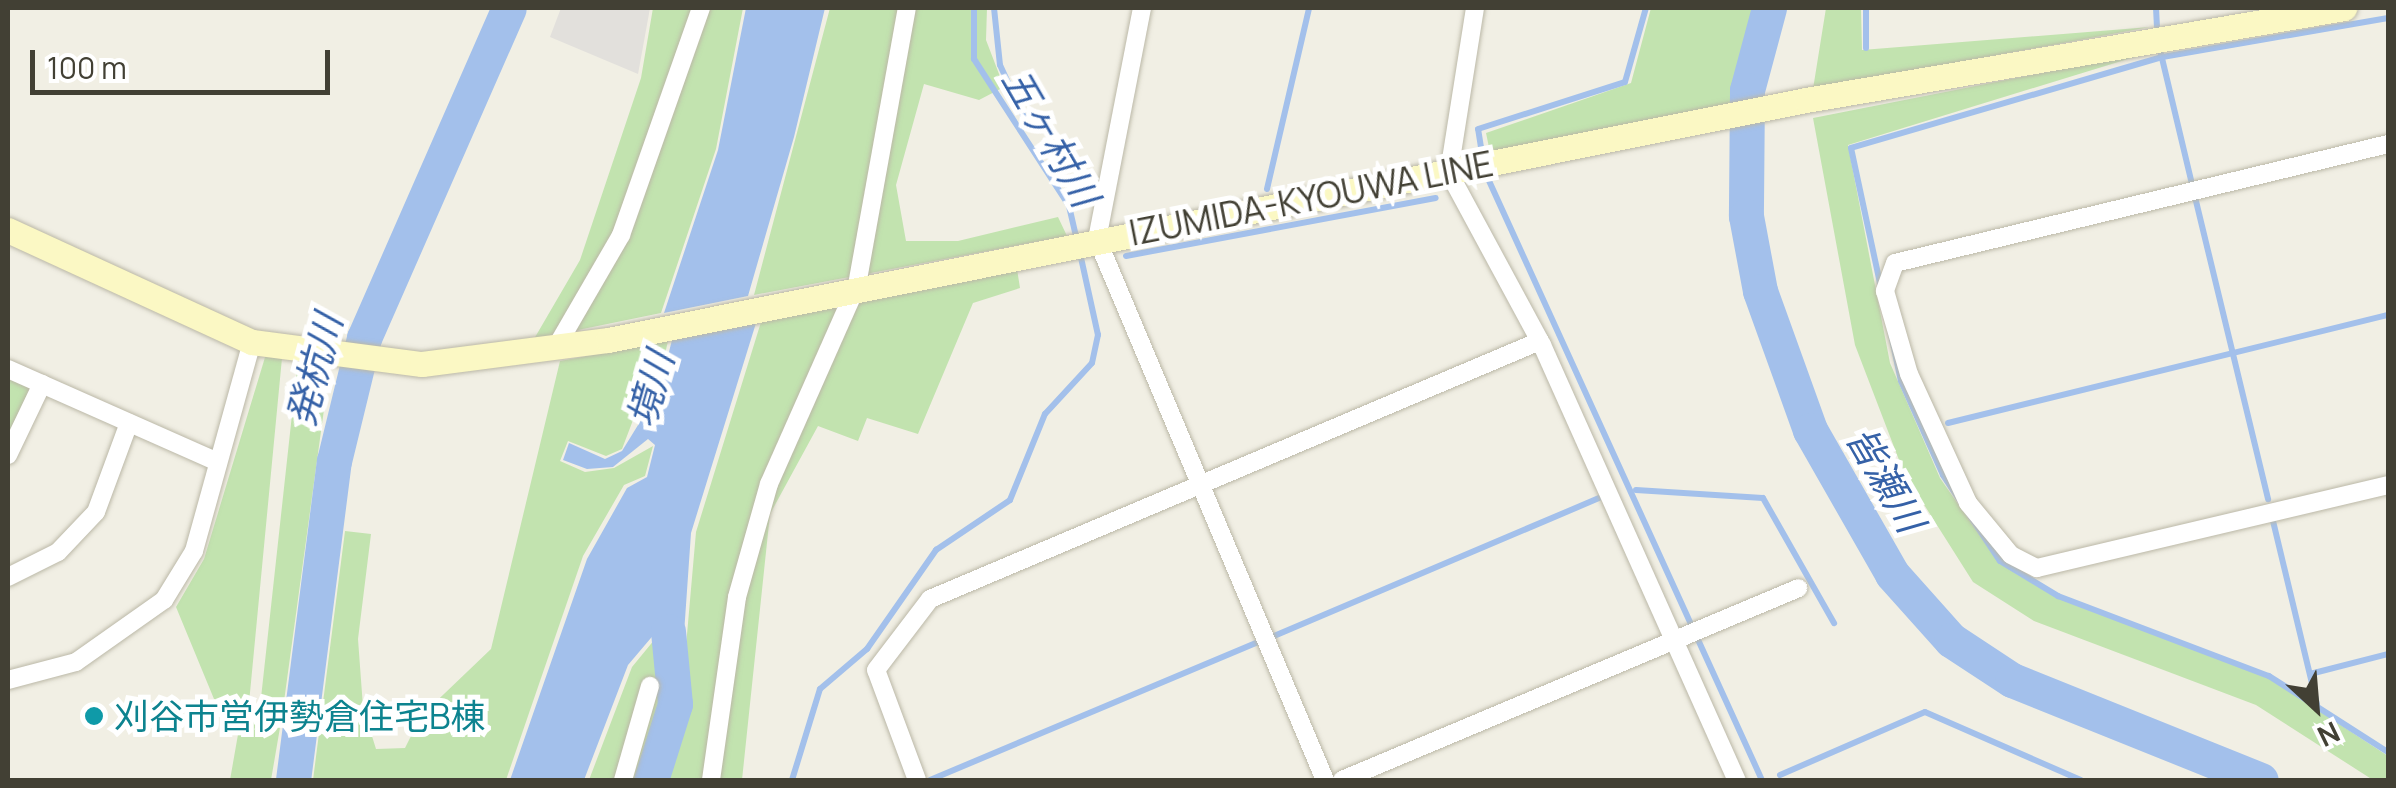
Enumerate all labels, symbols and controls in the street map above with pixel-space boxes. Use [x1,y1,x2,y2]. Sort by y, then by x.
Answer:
scale bar [35,30,335,92]
text: 100 m [47,47,127,88]
water label: 五ヶ村川 [993,60,1109,214]
street label: IZUMIDA-KYOUWA LINE [1126,142,1496,254]
water label: 発杭川 [277,309,351,431]
water label: 境川 [618,346,682,432]
water label: 皆瀬川 [1838,418,1934,540]
north arrow [2266,658,2366,758]
place label: 刈谷市営伊勢倉住宅B棟 [114,695,485,737]
marker: 刈谷市営伊勢倉住宅B棟 [83,705,105,727]
text: N [2312,713,2347,756]

